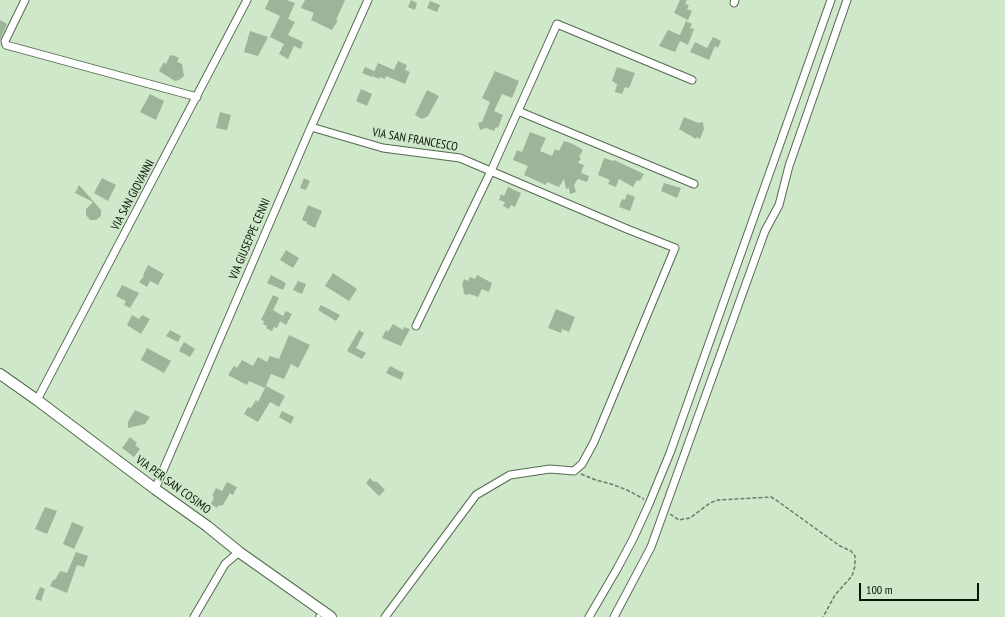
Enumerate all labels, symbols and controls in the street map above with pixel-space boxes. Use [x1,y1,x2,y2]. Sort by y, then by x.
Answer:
street label: VIA SAN FRANCESCO [371,125,459,155]
street label: VIA SAN GIOVANNI [108,157,158,233]
street label: VIA GIUSEPPE CENNI [226,196,274,282]
street label: VIA PER SAN COSIMO [133,453,213,517]
scale bar [861,575,981,601]
text: 100 m [866,582,893,597]

